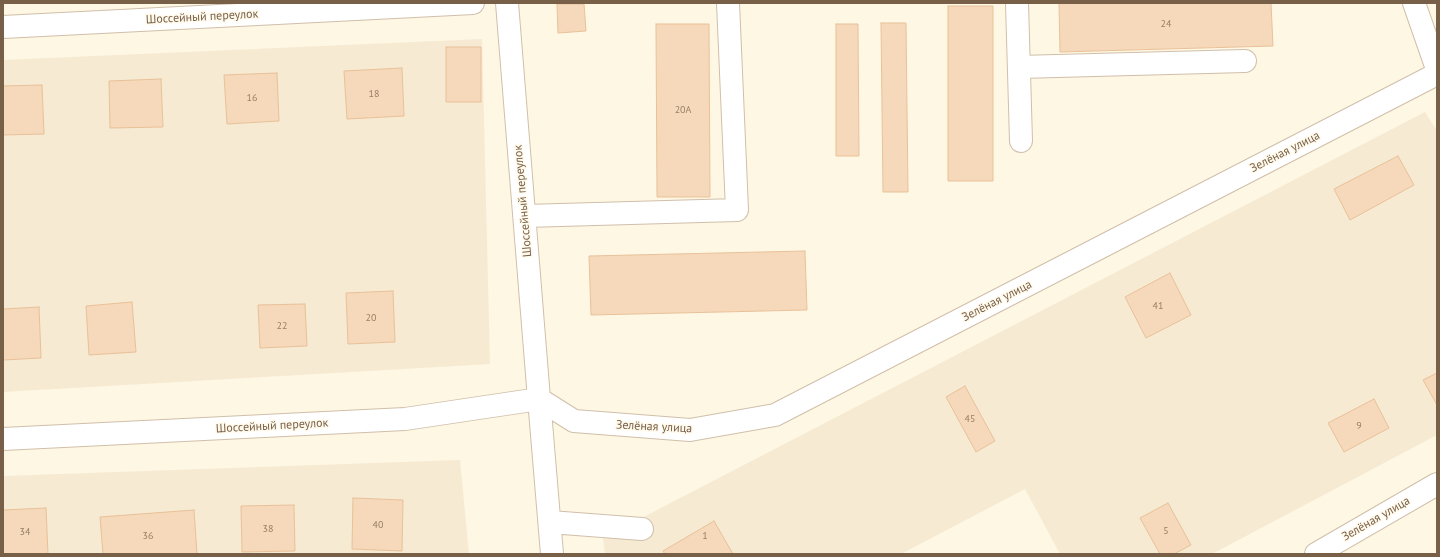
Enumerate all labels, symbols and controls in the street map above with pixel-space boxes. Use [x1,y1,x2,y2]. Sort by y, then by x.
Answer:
street label: Шоссейный переулок [145,7,259,27]
house number: 24 [1161,18,1171,30]
house number: 18 [369,88,379,100]
house number: 16 [247,92,257,104]
house number: 20А [675,104,691,116]
street label: Зелёная улица [1248,128,1322,176]
street label: Шоссейный переулок [511,144,535,258]
street label: Зелёная улица [960,277,1034,325]
house number: 41 [1153,300,1163,312]
house number: 20 [366,312,376,324]
house number: 22 [277,320,287,332]
house number: 45 [965,413,975,425]
street label: Шоссейный переулок [215,416,329,436]
street label: Зелёная улица [616,418,692,436]
house number: 9 [1356,420,1362,432]
street label: Зелёная улица [1339,494,1413,544]
house number: 40 [373,519,383,531]
house number: 38 [263,523,273,535]
house number: 5 [1163,525,1169,537]
house number: 34 [20,526,30,538]
house number: 36 [143,530,153,542]
house number: 1 [702,530,708,542]

